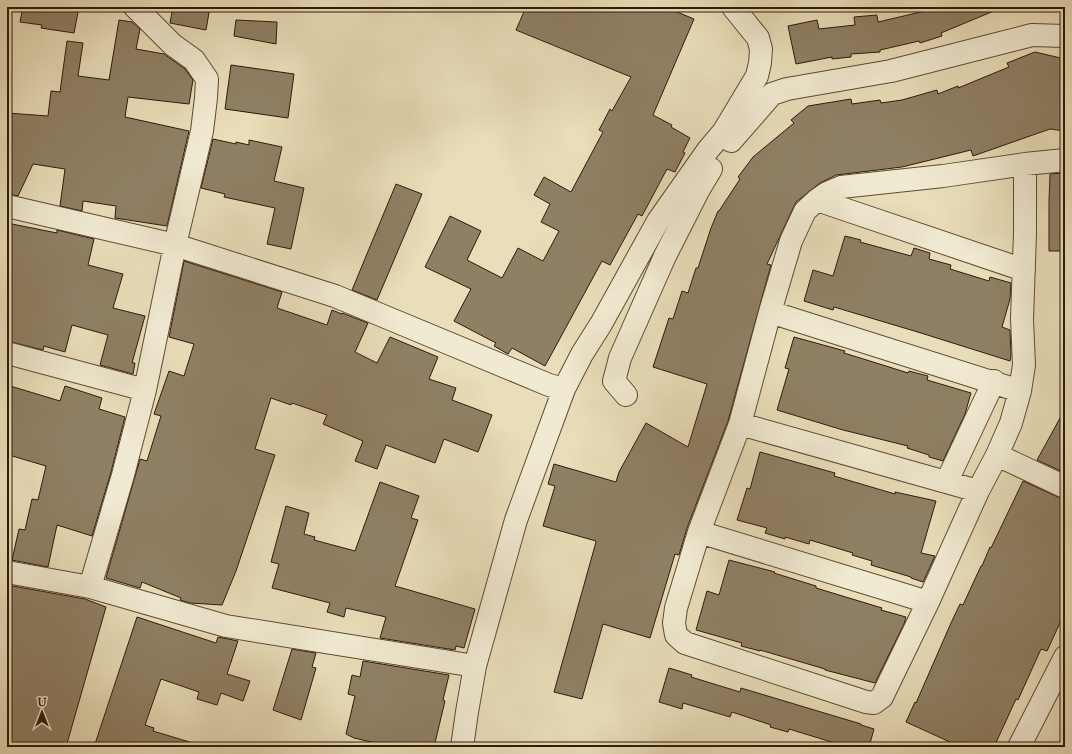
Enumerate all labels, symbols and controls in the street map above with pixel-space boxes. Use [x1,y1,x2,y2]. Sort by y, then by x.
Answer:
north arrow [22,692,62,732]
text: U [37,696,47,709]

